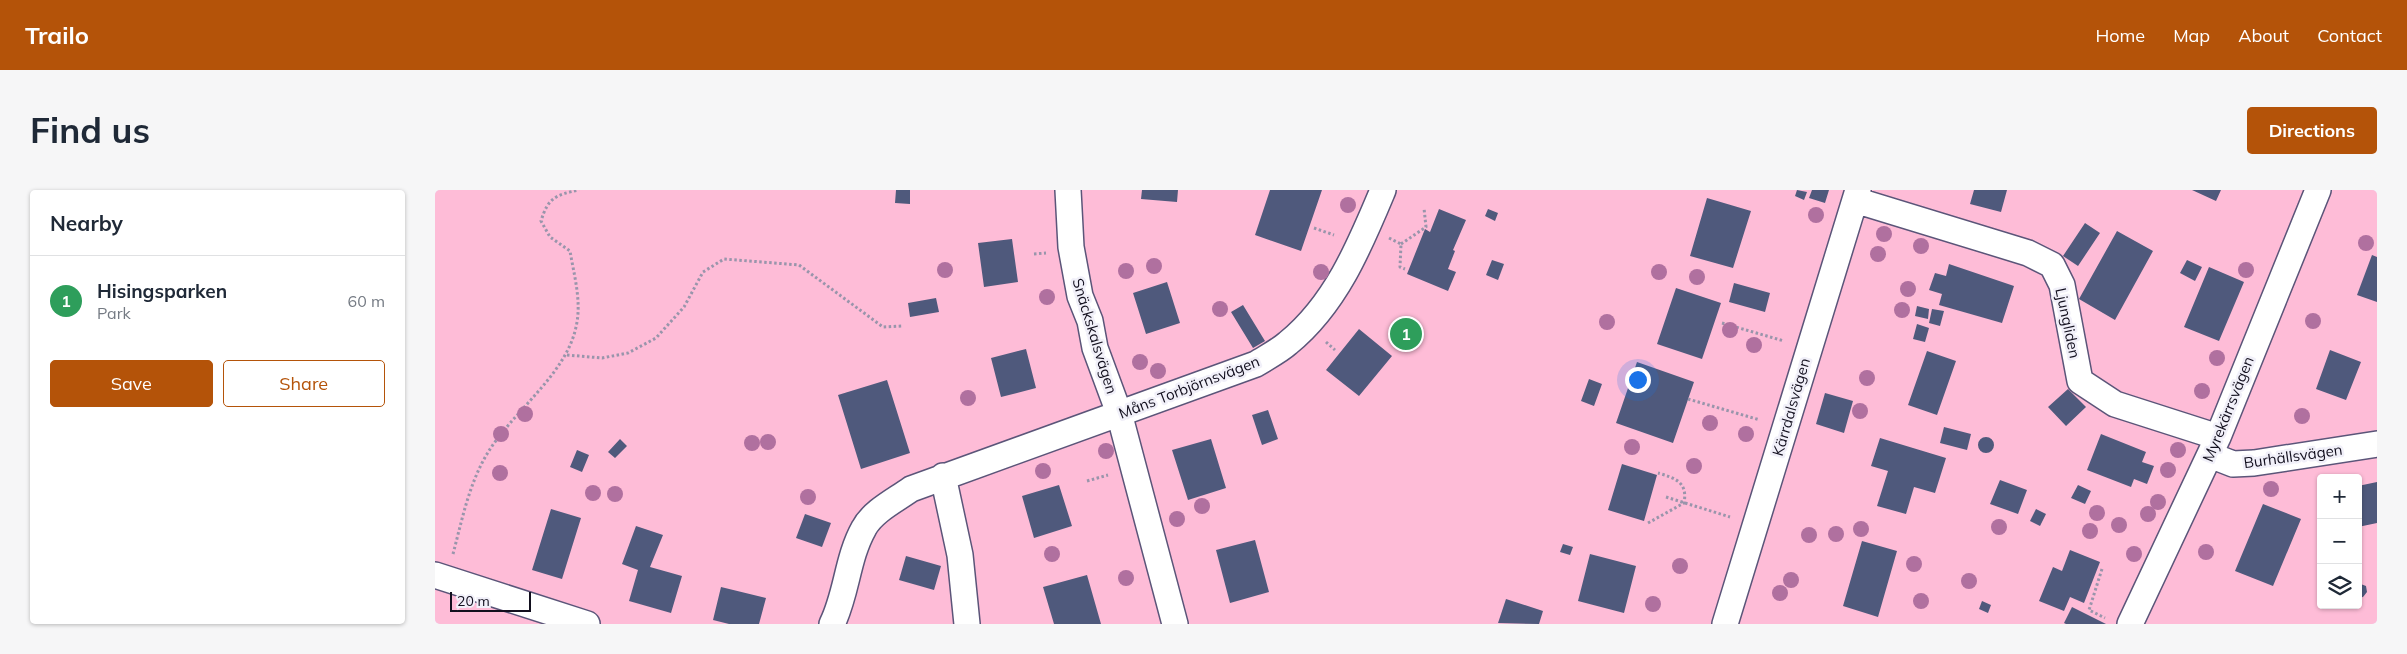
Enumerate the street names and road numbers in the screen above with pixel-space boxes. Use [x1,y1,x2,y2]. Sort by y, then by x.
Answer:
street label: Snäckskalsvägen [1068,276,1122,396]
street label: Ljungliden [2051,286,2085,360]
street label: Måns Torbjörnsvägen [1116,351,1262,423]
street label: Myrekärrsvägen [2198,353,2258,465]
street label: Kärrdalsvägen [1768,356,1814,458]
street label: Burhällsvägen [2242,440,2344,472]

